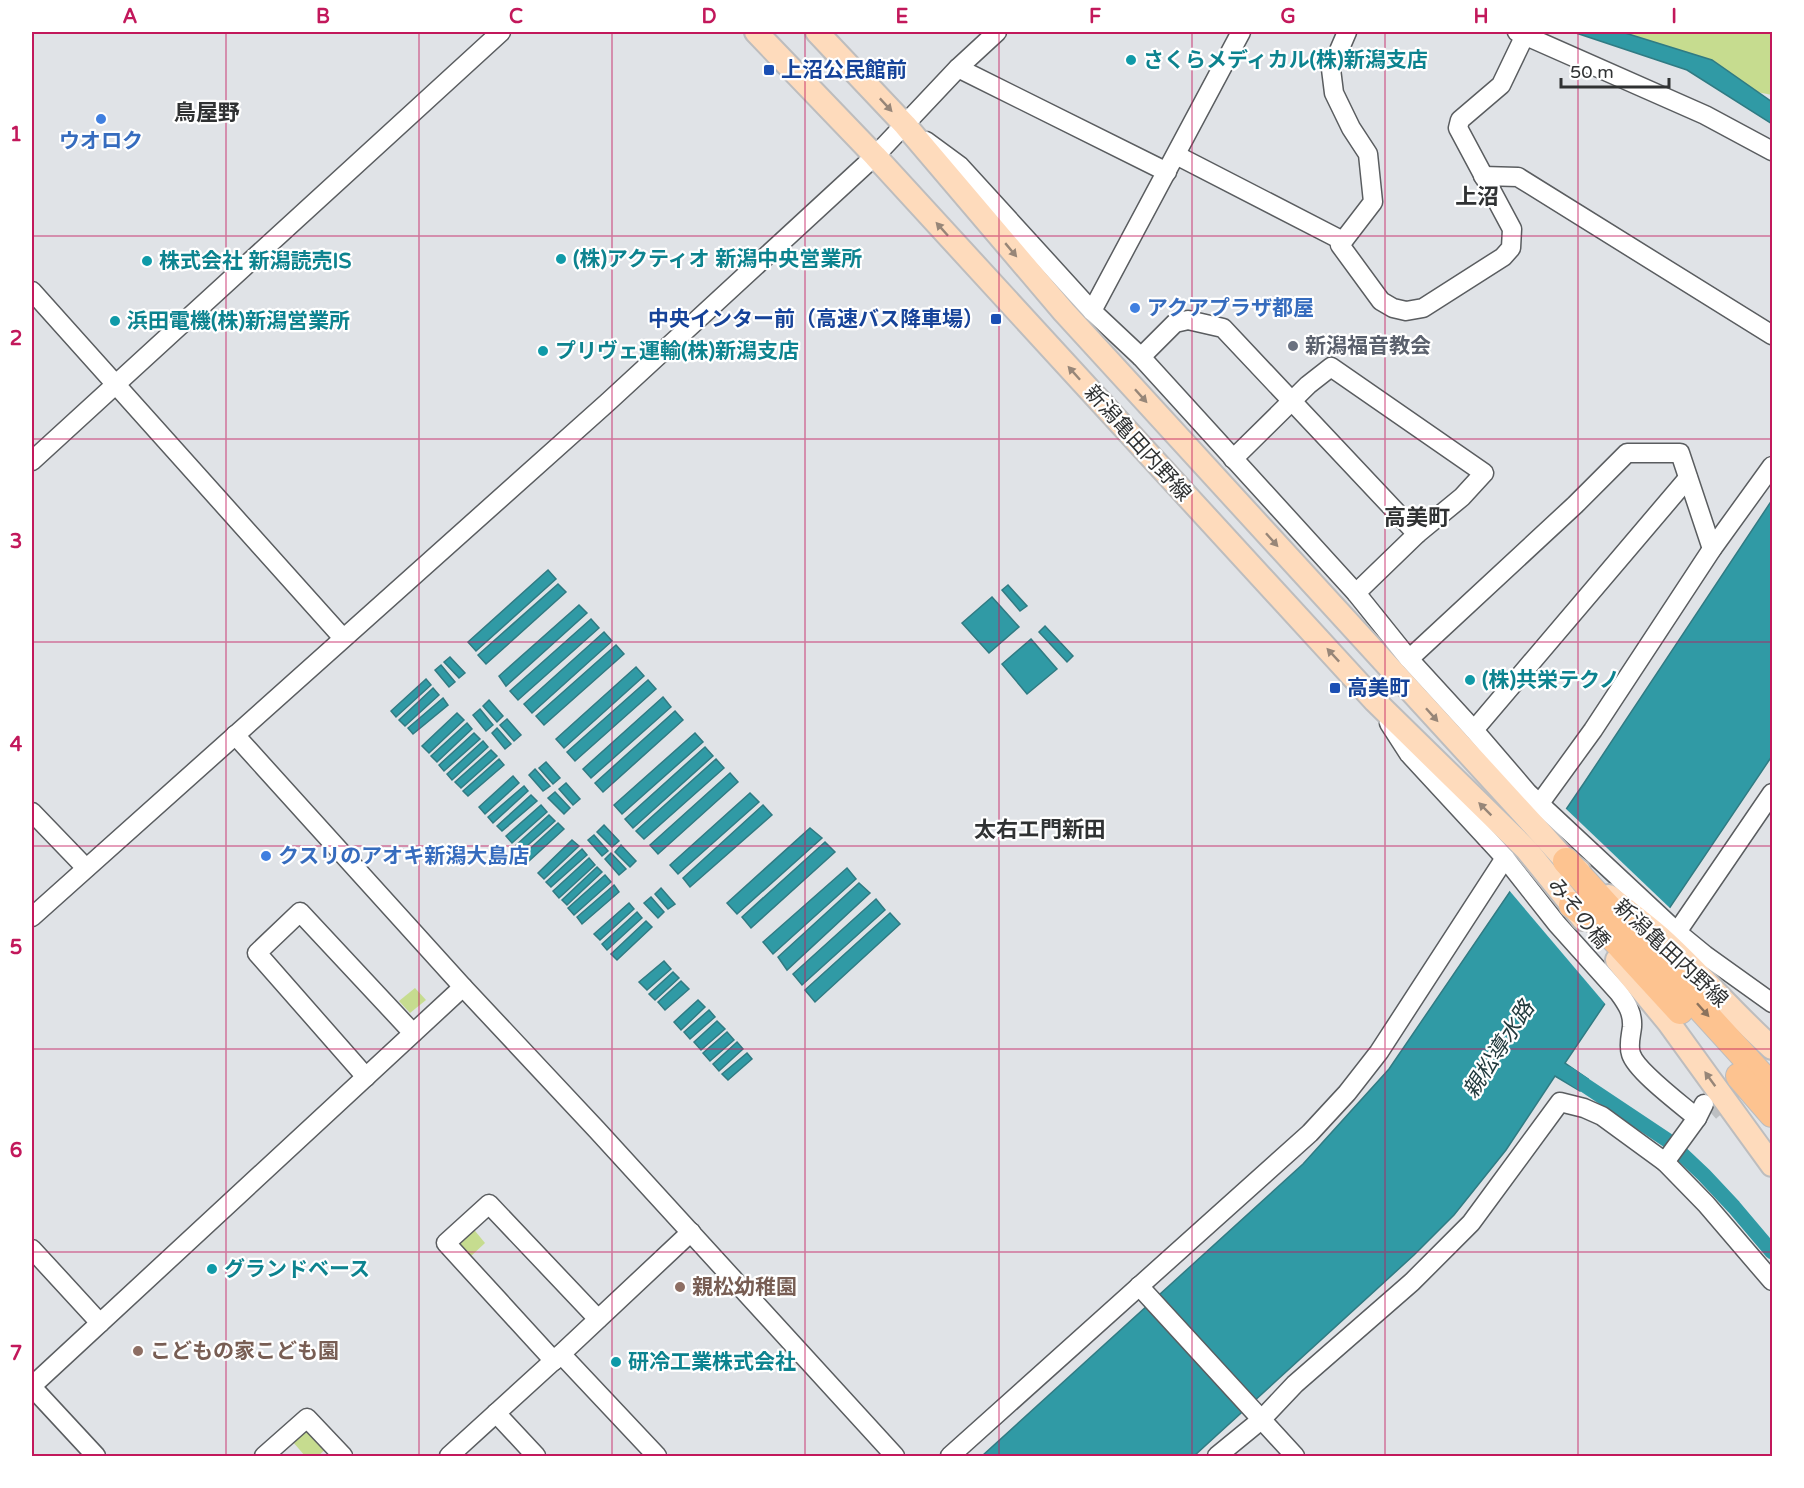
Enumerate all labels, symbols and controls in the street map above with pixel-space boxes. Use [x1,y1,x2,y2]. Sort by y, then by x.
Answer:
text: A [123,5,138,29]
text: B [316,5,330,29]
text: C [509,5,523,29]
text: D [701,5,717,29]
text: E [896,5,909,29]
text: F [1089,5,1101,29]
text: G [1280,5,1296,29]
text: H [1473,5,1489,29]
text: I [1671,5,1677,29]
place label: さくらメディカル(株)新潟支店 [1143,48,1428,73]
scale bar [1561,51,1669,89]
marker: さくらメディカル(株)新潟支店 [1124,53,1138,67]
place label: 上沼公民館前 [781,58,907,83]
text: 50 m [1570,61,1614,83]
marker: 上沼公民館前 [762,63,776,77]
one-way arrow [879,97,893,112]
district label: 鳥屋野 [174,100,240,126]
marker: ウオロク [94,112,108,126]
text: 1 [10,123,22,147]
place label: ウオロク [59,129,143,154]
district label: 上沼 [1455,184,1499,210]
one-way arrow [935,221,949,236]
one-way arrow [1005,242,1018,258]
place label: (株)アクティオ 新潟中央営業所 [573,247,862,272]
place label: 株式会社 新潟読売IS [159,249,351,274]
marker: (株)アクティオ 新潟中央営業所 [554,252,568,266]
marker: 株式会社 新潟読売IS [140,254,154,268]
place label: アクアプラザ都屋 [1147,296,1314,321]
marker: アクアプラザ都屋 [1128,301,1142,315]
place label: 中央インター前（高速バス降車場） [648,307,984,332]
place label: 浜田電機(株)新潟営業所 [127,309,350,334]
marker: 中央インター前（高速バス降車場） [989,312,1003,326]
marker: 浜田電機(株)新潟営業所 [108,314,122,328]
text: 2 [10,327,22,351]
place label: 新潟福音教会 [1305,334,1431,359]
place label: プリヴェ運輸(株)新潟支店 [555,339,799,364]
marker: 新潟福音教会 [1286,339,1300,353]
marker: プリヴェ運輸(株)新潟支店 [536,344,550,358]
one-way arrow [1067,365,1081,380]
street label: 新潟亀田内野線 [1079,380,1196,506]
one-way arrow [1134,388,1148,403]
district label: 高美町 [1384,505,1450,531]
text: 3 [10,530,22,554]
one-way arrow [1265,532,1279,546]
one-way arrow [1326,648,1340,663]
place label: (株)共栄テクノ [1482,668,1620,693]
marker: (株)共栄テクノ [1463,673,1477,687]
place label: 高美町 [1347,676,1410,701]
marker: 高美町 [1328,681,1342,695]
one-way arrow [1425,707,1439,722]
text: 4 [10,733,23,757]
one-way arrow [1478,802,1493,816]
district label: 太右エ門新田 [974,817,1106,843]
place label: クスリのアオキ新潟大島店 [278,844,529,869]
marker: クスリのアオキ新潟大島店 [259,849,273,863]
street label: みその橋 [1542,873,1615,954]
street label: 新潟亀田内野線 [1608,894,1733,1013]
text: 5 [10,936,22,960]
water label: 親松導水路 [1458,995,1541,1103]
one-way arrow [1696,1002,1709,1017]
one-way arrow [1704,1072,1716,1088]
text: 6 [10,1139,22,1163]
place label: グランドベース [224,1257,370,1282]
marker: グランドベース [205,1262,219,1276]
place label: 親松幼稚園 [692,1275,797,1300]
marker: 親松幼稚園 [673,1280,687,1294]
place label: こどもの家こども園 [150,1339,339,1364]
text: 7 [10,1342,22,1366]
marker: こどもの家こども園 [131,1344,145,1358]
place label: 研冷工業株式会社 [628,1350,796,1375]
marker: 研冷工業株式会社 [609,1355,623,1369]

